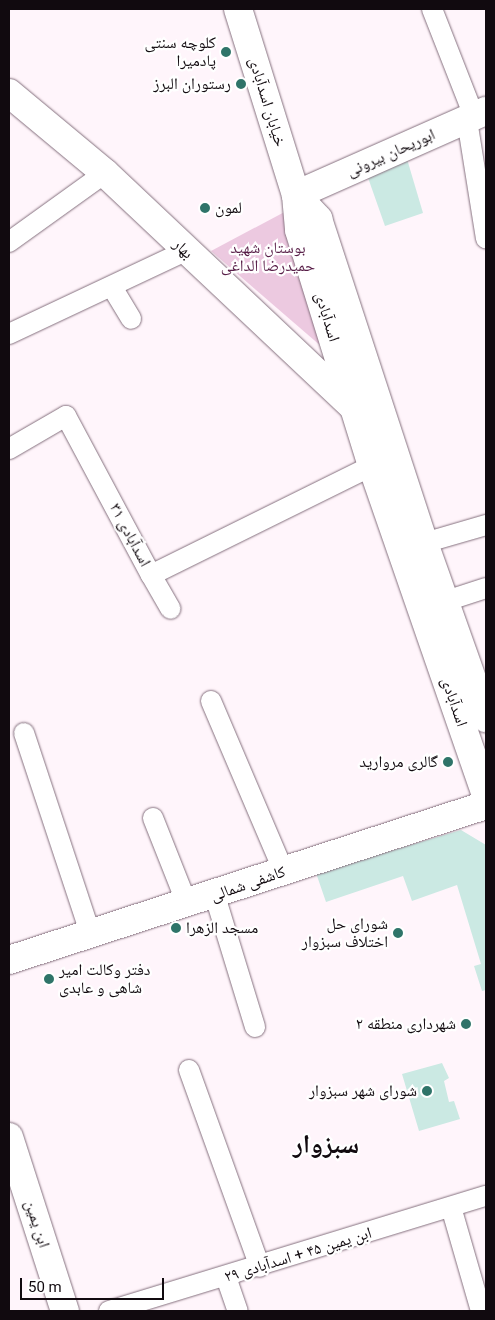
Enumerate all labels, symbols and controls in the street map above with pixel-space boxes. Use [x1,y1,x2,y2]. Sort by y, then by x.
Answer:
place label: کلوچه سنتی پادمیرا [145,33,216,71]
marker: کلوچه سنتی پادمیرا [220,46,232,58]
street label: خیابان اسدآبادی [244,55,290,149]
place label: رستوران البرز [153,74,231,94]
marker: رستوران البرز [235,78,247,90]
street label: ابوریحان بیرونی [344,125,438,181]
place label: لمون [215,198,242,218]
marker: لمون [199,202,211,214]
street label: بهار [169,235,197,263]
park label: بوستان شهید حمیدرضا الداغی [221,238,315,276]
street label: اسدآبادی [310,290,344,344]
street label: اسدآبادی ۳۱ [105,500,155,570]
street label: اسدآبادی [437,675,471,729]
place label: گالری مروارید [359,752,438,772]
marker: گالری مروارید [442,756,454,768]
street label: کاشفی شمالی [208,862,288,906]
place label: شورای حل اختلاف سبزوار [302,914,388,952]
place label: مسجد الزهرا [186,918,258,938]
marker: مسجد الزهرا [170,922,182,934]
marker: شورای حل اختلاف سبزوار [392,927,404,939]
place label: دفتر وکالت امیر شاهی و عابدی [59,960,150,998]
marker: دفتر وکالت امیر شاهی و عابدی [43,973,55,985]
place label: شهرداری منطقه ۲ [356,1014,456,1034]
marker: شهرداری منطقه ۲ [460,1018,472,1030]
place label: شورای شهر سبزوار [309,1081,417,1101]
marker: شورای شهر سبزوار [421,1085,433,1097]
district label: سبزوار [293,1129,359,1161]
street label: ابن یمین [20,1198,54,1250]
street label: ابن یمین ۴۵ + اسدآبادی ۲۹ [222,1223,374,1287]
scale bar [22,1268,166,1300]
text: 50 m [28,1278,62,1296]

